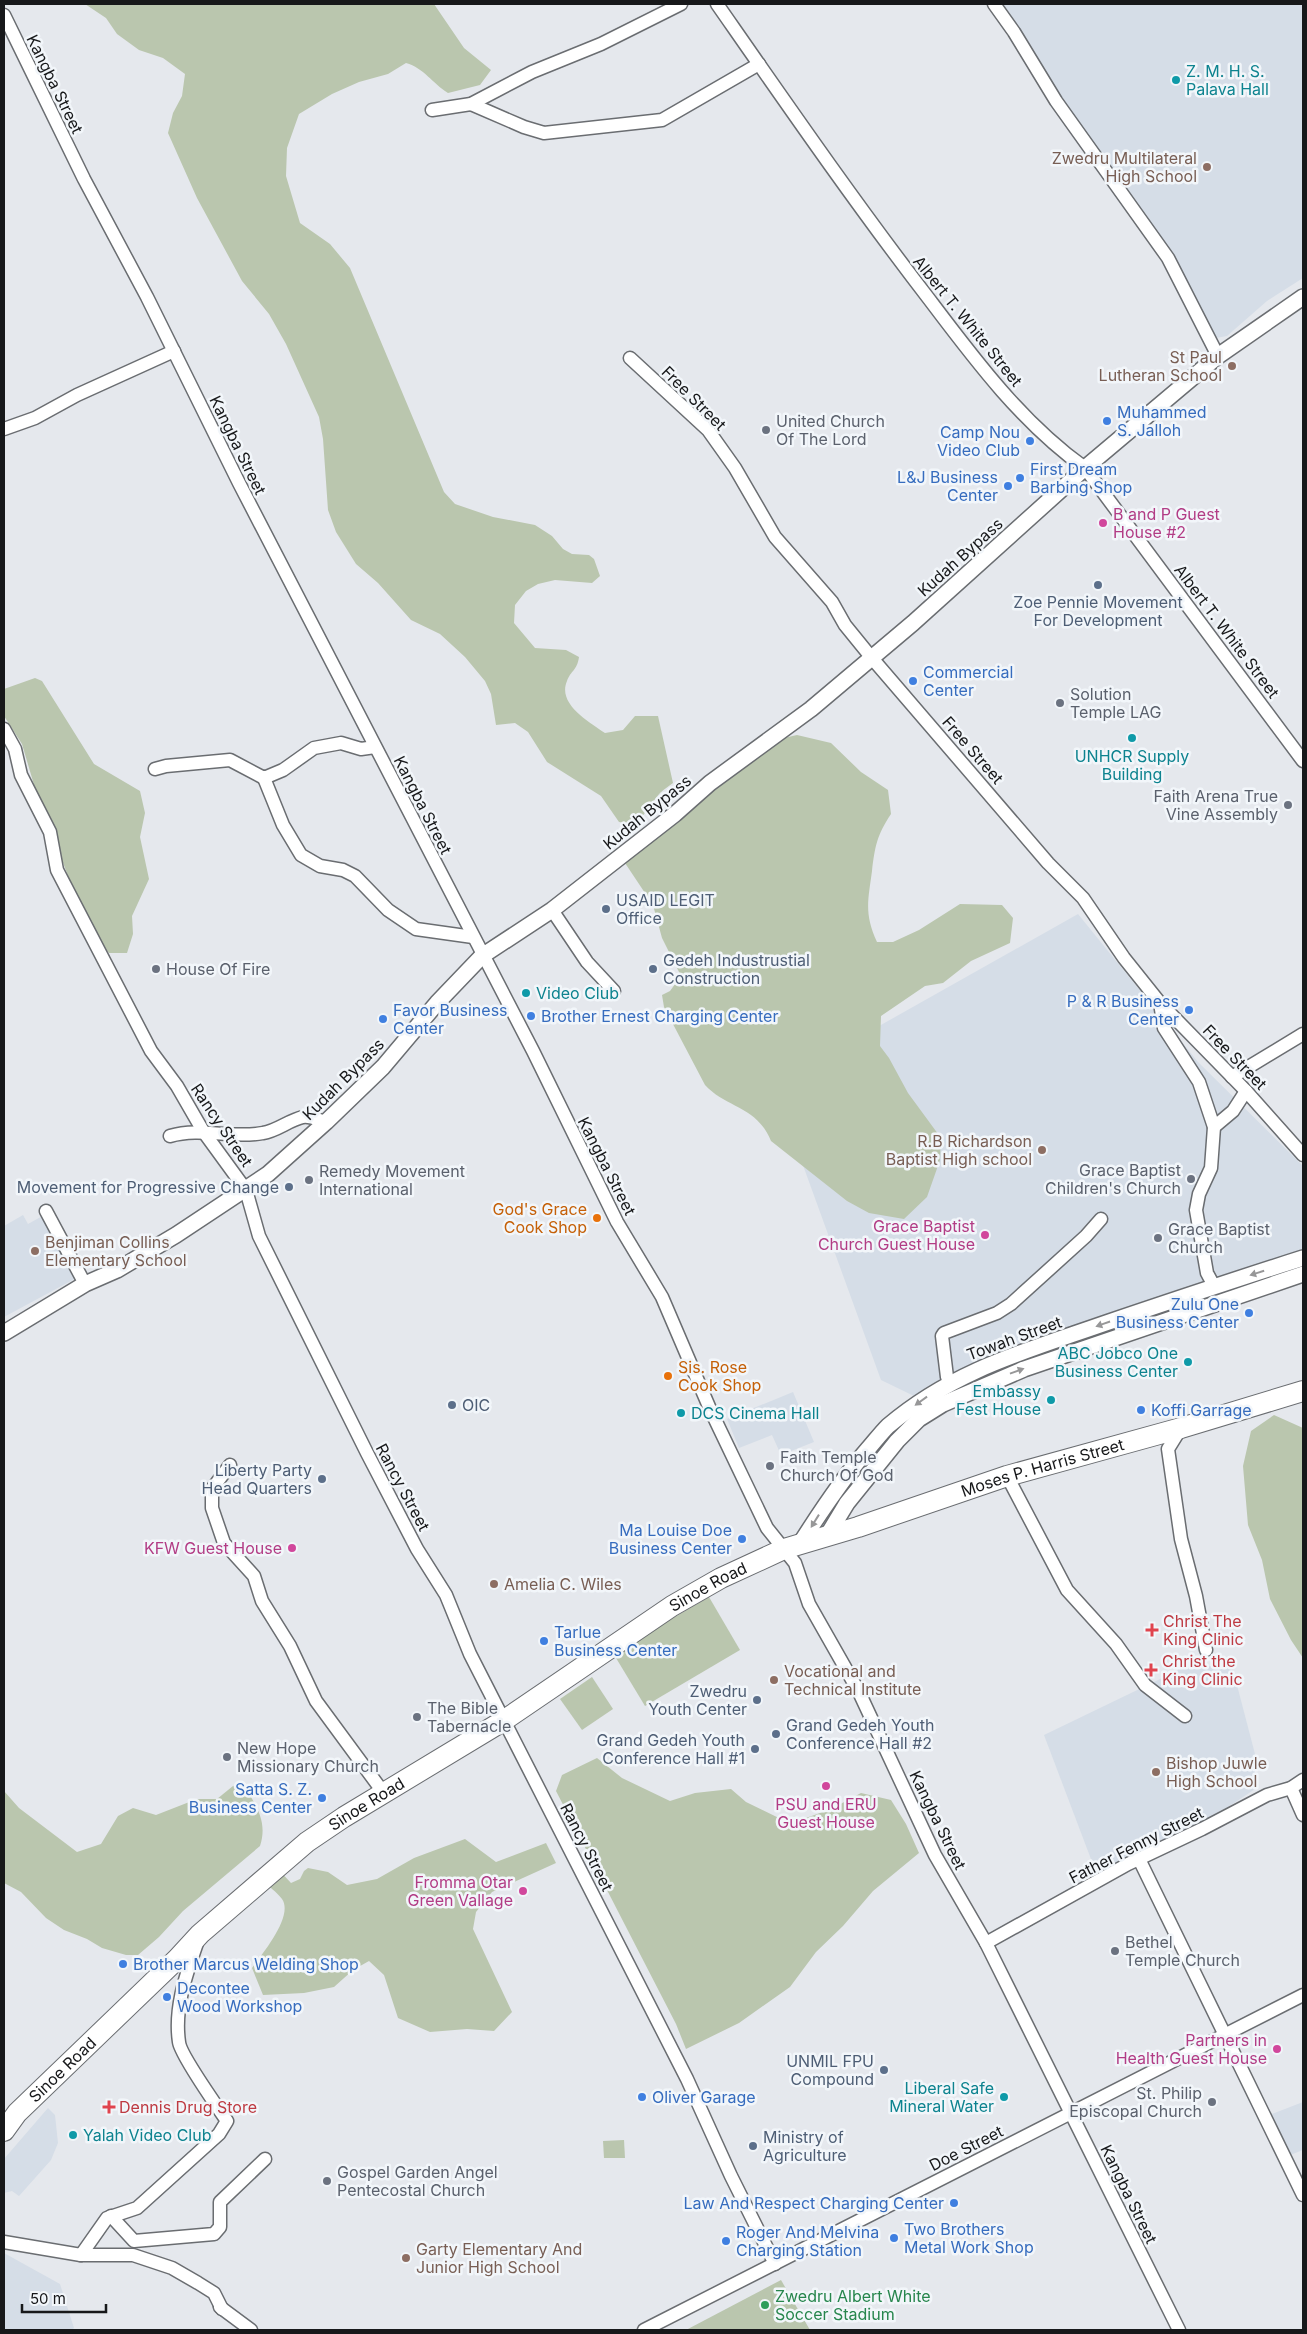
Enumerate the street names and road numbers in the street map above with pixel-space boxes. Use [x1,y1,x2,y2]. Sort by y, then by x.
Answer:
street label: Kangba Street [22,31,88,137]
street label: Albert T. White Street [909,252,1027,390]
street label: Free Street [658,362,730,434]
street label: Kangba Street [205,392,271,498]
street label: Kudah Bypass [913,514,1007,600]
street label: Albert T. White Street [1170,560,1284,702]
street label: Free Street [938,712,1008,788]
street label: Kangba Street [390,753,456,857]
street label: Kudah Bypass [599,770,695,854]
street label: Free Street [1199,1020,1271,1094]
street label: Kudah Bypass [298,1034,388,1124]
street label: Rancy Street [187,1080,257,1170]
street label: Kangba Street [574,1114,640,1218]
street label: Towah Street [964,1312,1064,1364]
street label: Moses P. Harris Street [958,1434,1126,1501]
street label: Rancy Street [372,1440,434,1534]
street label: Sinoe Road [665,1558,750,1616]
street label: Kangba Street [905,1767,971,1873]
street label: Sinoe Road [324,1773,408,1835]
street label: Rancy Street [556,1800,618,1894]
street label: Father Fenny Street [1066,1802,1206,1888]
street label: Sinoe Road [24,2033,100,2106]
street label: Doe Street [926,2121,1006,2175]
street label: Kangba Street [1096,2141,1162,2247]

